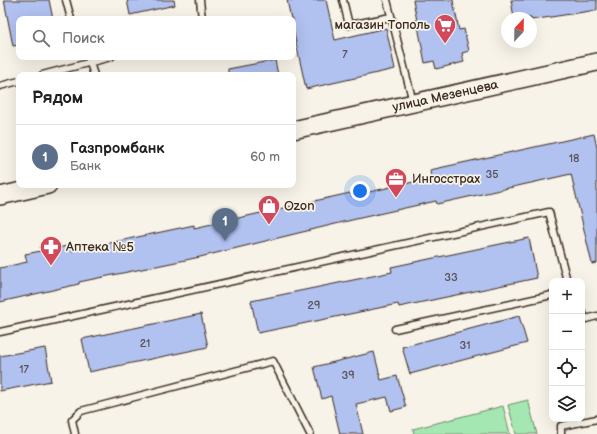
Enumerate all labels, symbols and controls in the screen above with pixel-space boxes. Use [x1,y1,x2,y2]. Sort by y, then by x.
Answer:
supermarket icon: магазин Тополь [432,12,458,45]
north arrow [501,12,537,48]
search box [16,16,296,60]
place label: магазин Тополь [335,17,431,33]
icon: search [30,27,52,49]
text: Поиск [62,29,105,48]
house number: 7 [342,48,348,61]
street label: улица Мезенцева [391,76,500,116]
text: Рядом [32,88,83,108]
text: Газпромбанк [70,139,165,158]
text: 1 [42,149,48,165]
text: 60 m [250,149,280,165]
house number: 18 [569,152,579,165]
text: Банк [70,158,101,174]
office icon: Ингосстрах [383,166,409,199]
house number: 35 [485,168,499,181]
place label: Ингосстрах [412,171,480,187]
your location [350,181,370,201]
shop icon: Ozon [256,193,282,226]
place label: Ozon [284,198,314,214]
pin: 1 [212,208,238,241]
pharmacy icon: Аптека №5 [38,234,64,267]
place label: Аптека №5 [65,239,134,255]
house number: 33 [444,271,458,284]
map controls [549,278,585,422]
button: + [549,278,585,314]
house number: 29 [308,299,320,312]
button: − [549,314,585,350]
house number: 21 [140,337,150,350]
house number: 31 [459,339,471,352]
button: locate [549,350,585,386]
house number: 17 [19,363,29,376]
house number: 39 [341,369,355,382]
button: layers [549,386,585,422]

